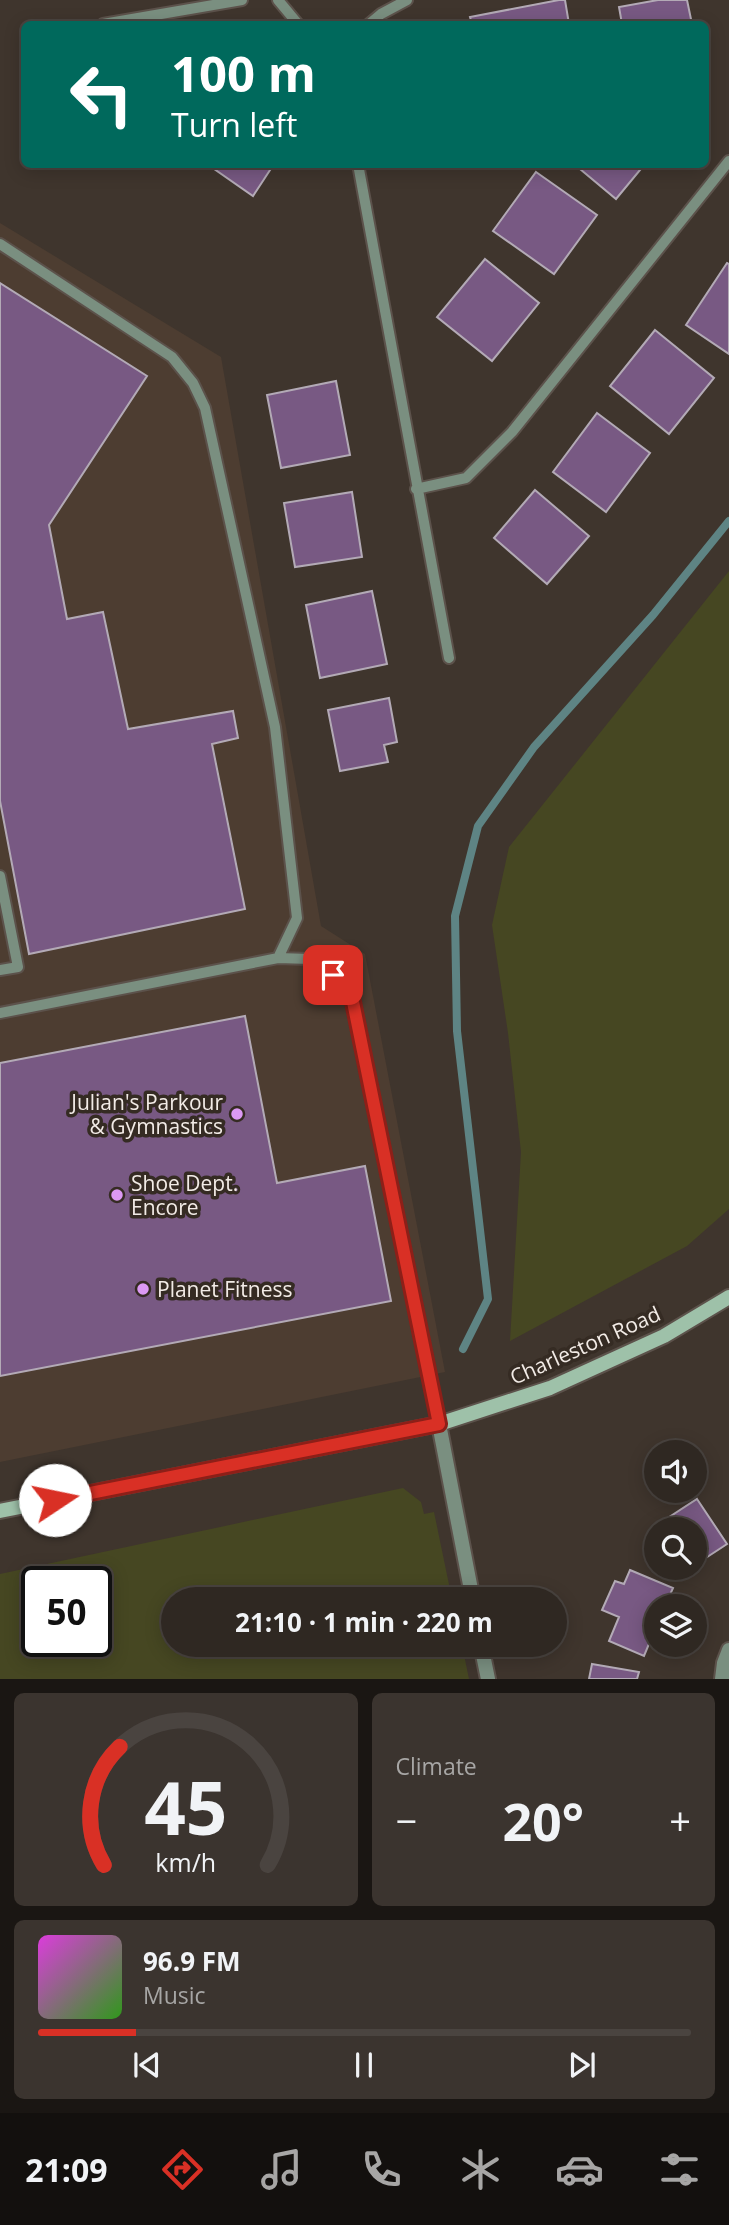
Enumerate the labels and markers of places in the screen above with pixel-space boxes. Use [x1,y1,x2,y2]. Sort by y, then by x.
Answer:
pin [303,945,363,1005]
place label: Julian's Parkour & Gymnastics [69,1088,223,1140]
marker: Julian's Parkour & Gymnastics [229,1106,245,1122]
place label: Shoe Dept. Encore [131,1169,238,1221]
marker: Shoe Dept. Encore [109,1187,125,1203]
place label: Planet Fitness [157,1275,293,1303]
marker: Planet Fitness [135,1281,151,1297]

